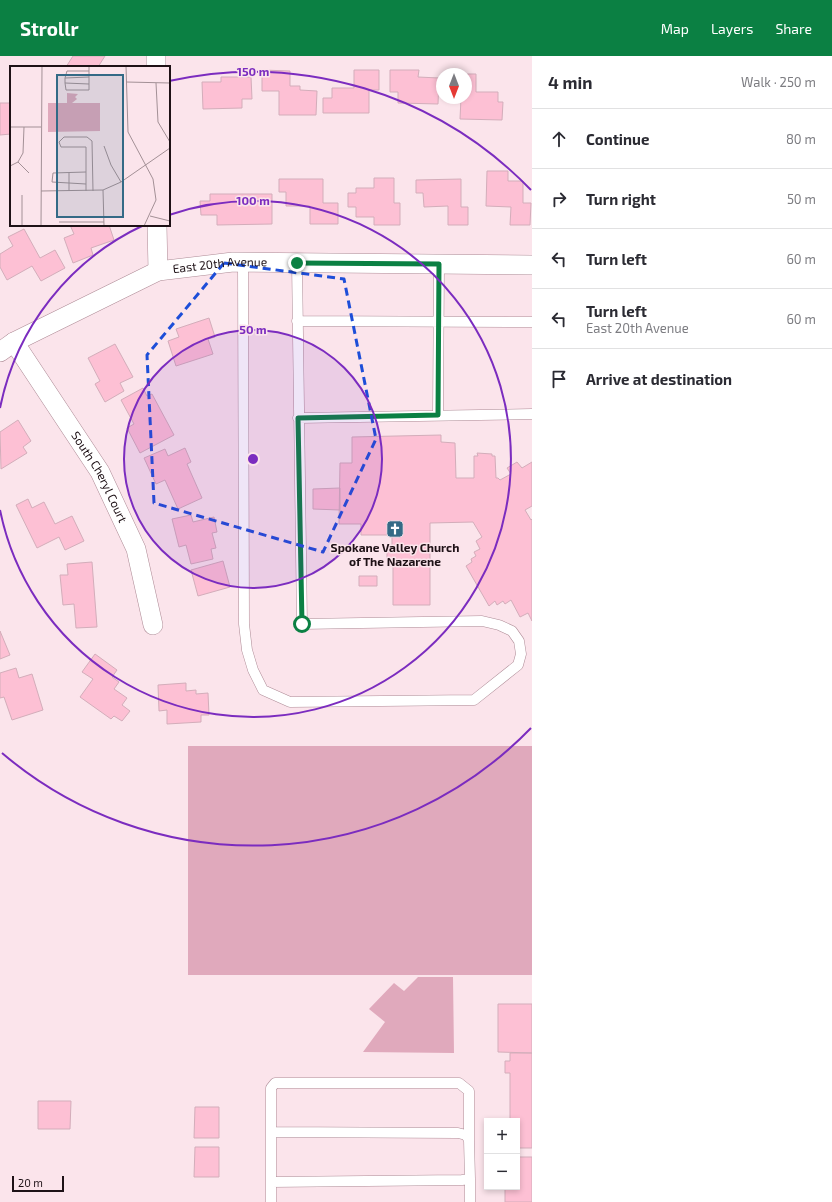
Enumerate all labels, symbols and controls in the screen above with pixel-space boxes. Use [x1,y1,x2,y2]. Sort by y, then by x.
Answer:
text: Strollr [20,17,79,40]
text: Map [661,20,689,37]
text: Layers [711,20,753,37]
text: Share [775,20,812,37]
text: 150 m [237,64,269,78]
inset map [10,66,170,226]
north arrow [436,68,472,104]
text: 4 min [548,72,592,92]
text: Walk · 250 m [741,74,816,90]
icon: ahead [548,128,570,150]
text: Continue [586,130,649,148]
text: 80 m [786,131,816,147]
icon: right [548,188,570,210]
text: Turn right [586,190,656,208]
text: 50 m [787,191,816,207]
text: 100 m [236,193,270,207]
icon: left [548,248,570,270]
text: Turn left [586,250,647,268]
text: 60 m [786,251,816,267]
street label: East 20th Avenue [172,254,267,275]
route end [288,254,306,272]
text: Turn left [586,302,647,320]
icon: left [548,308,570,330]
text: 60 m [786,311,816,327]
text: East 20th Avenue [586,320,689,336]
text: 50 m [239,322,267,336]
icon: arrive [548,368,570,390]
text: Arrive at destination [586,370,732,388]
street label: South Cheryl Court [69,429,131,525]
centre of rings [246,452,260,466]
church icon: Spokane Valley Church of The Nazarene [385,519,405,539]
place label: Spokane Valley Church of The Nazarene [331,540,459,568]
route start [293,615,311,633]
map controls [484,1118,520,1190]
button: + [484,1118,520,1154]
button: − [484,1154,520,1190]
scale bar [12,1174,64,1193]
text: 20 m [18,1176,43,1189]

